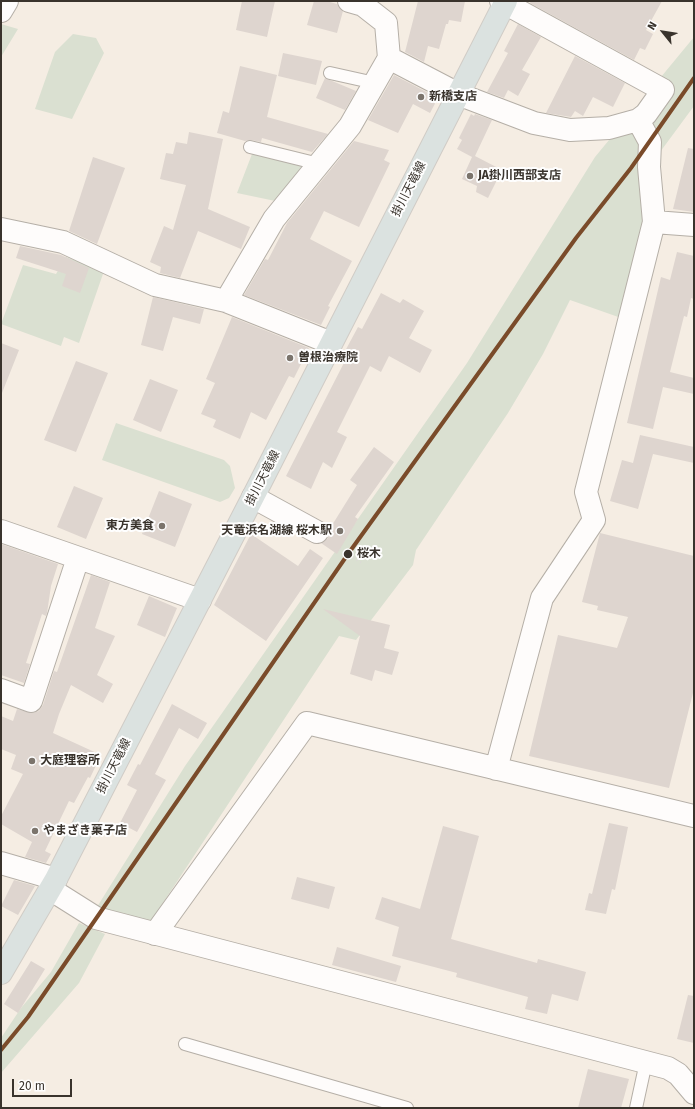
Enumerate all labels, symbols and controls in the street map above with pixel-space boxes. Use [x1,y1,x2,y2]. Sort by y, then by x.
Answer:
north arrow [643,12,683,52]
text: N [645,19,660,32]
place label: 新橋支店 [429,90,477,104]
marker: 新橋支店 [416,92,426,102]
street label: 掛川天竜線 [389,159,429,219]
place label: JA掛川西部支店 [478,169,561,183]
marker: JA掛川西部支店 [465,171,475,181]
place label: 曽根治療院 [298,351,358,365]
marker: 曽根治療院 [285,353,295,363]
street label: 掛川天竜線 [243,448,283,508]
place label: 東方美食 [106,519,154,533]
marker: 東方美食 [157,521,167,531]
place label: 天竜浜名湖線 桜木駅 [221,524,332,538]
marker: 天竜浜名湖線 桜木駅 [335,526,345,536]
place label: 桜木 [357,547,381,561]
marker: 桜木 [342,548,354,560]
street label: 掛川天竜線 [94,736,134,796]
place label: 大庭理容所 [40,754,100,768]
marker: 大庭理容所 [27,756,37,766]
place label: やまざき菓子店 [43,824,127,838]
marker: やまざき菓子店 [30,826,40,836]
scale bar [14,1071,74,1097]
text: 20 m [19,1079,45,1093]

